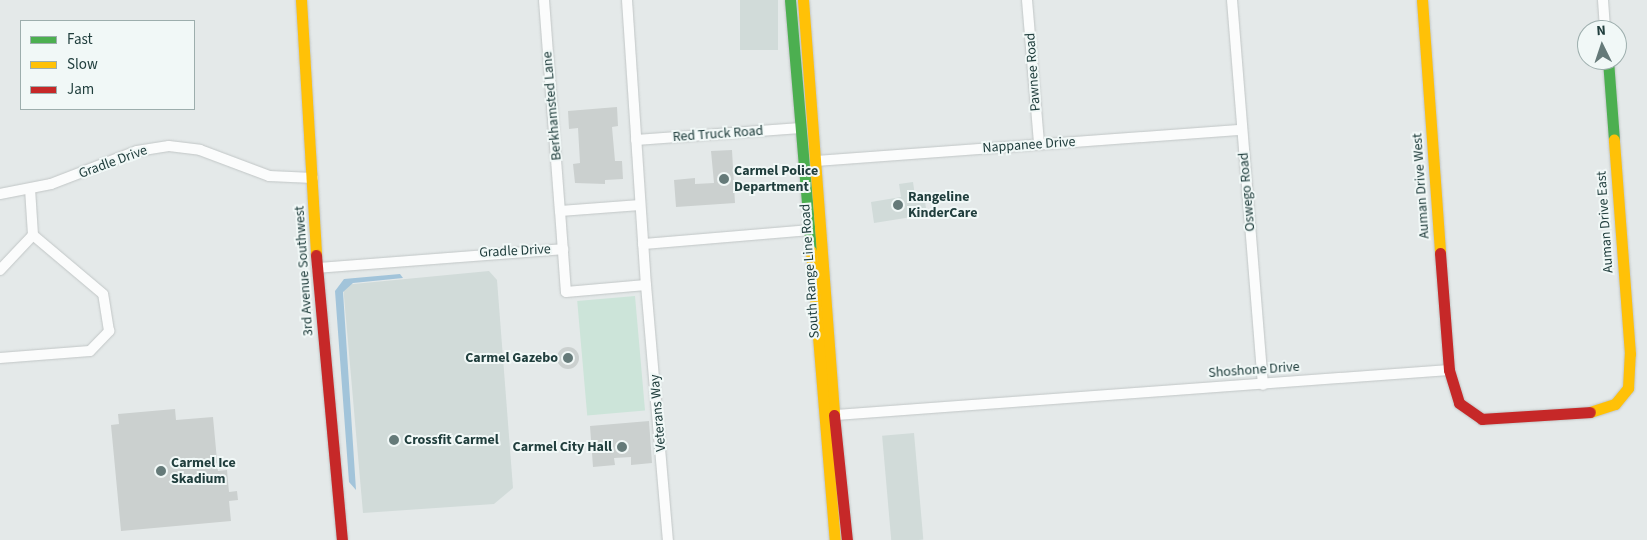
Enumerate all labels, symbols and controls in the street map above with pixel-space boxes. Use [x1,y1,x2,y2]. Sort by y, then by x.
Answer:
legend [20,20,195,110]
north arrow [1577,20,1627,70]
text: N [1596,21,1606,41]
text: Fast [67,29,93,50]
street label: Pawnee Road [1022,32,1044,112]
street label: Berkhamsted Lane [539,51,565,161]
text: Slow [67,54,98,75]
text: Jam [67,79,94,100]
street label: Red Truck Road [672,122,764,146]
street label: Nappanee Drive [982,133,1076,157]
street label: Auman Drive West [1409,133,1433,239]
street label: Gradle Drive [76,142,150,182]
street label: Oswego Road [1235,152,1259,232]
place label: Carmel Police Department [734,163,818,196]
street label: Auman Drive East [1593,170,1617,274]
marker: Carmel Police Department [718,173,730,185]
place label: Rangeline KinderCare [908,189,978,222]
marker: Rangeline KinderCare [892,199,904,211]
street label: South Range Line Road [797,203,823,339]
street label: 3rd Avenue Southwest [291,205,317,337]
street label: Gradle Drive [479,241,551,261]
place label: Carmel Gazebo [465,350,558,366]
marker: Carmel Gazebo [562,352,574,364]
street label: Shoshone Drive [1208,358,1300,382]
street label: Veterans Way [646,374,670,452]
place label: Crossfit Carmel [404,432,499,448]
marker: Crossfit Carmel [388,434,400,446]
place label: Carmel City Hall [513,439,612,455]
marker: Carmel City Hall [616,441,628,453]
place label: Carmel Ice Skadium [171,455,236,488]
marker: Carmel Ice Skadium [155,465,167,477]

